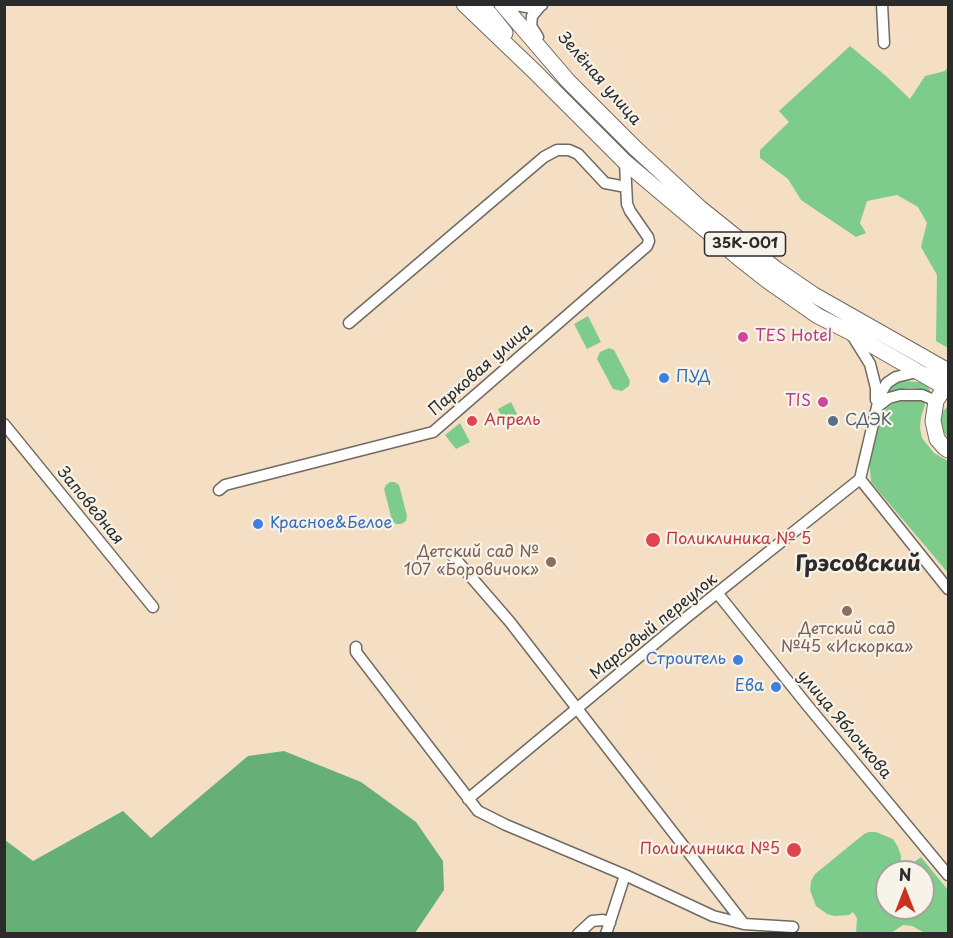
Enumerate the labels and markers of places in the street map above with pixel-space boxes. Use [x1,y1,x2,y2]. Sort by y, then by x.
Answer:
place label: TES Hotel [755,327,832,347]
marker: TES Hotel [736,330,750,344]
place label: ПУД [676,368,711,388]
marker: ПУД [657,371,671,385]
place label: TIS [785,392,811,412]
marker: TIS [816,395,830,409]
place label: Апрель [484,411,540,431]
place label: СДЭК [845,411,892,431]
marker: Апрель [465,414,479,428]
marker: СДЭК [826,414,840,428]
place label: Красное&Белое [270,514,392,534]
marker: Красное&Белое [251,517,265,531]
place label: Поликлиника № 5 [666,530,811,550]
marker: Поликлиника № 5 [644,531,662,549]
place label: Детский сад № 107 «Боровичок» [404,543,539,581]
marker: Детский сад № 107 «Боровичок» [544,555,558,569]
marker: Детский сад №45 «Искорка» [840,604,854,618]
place label: Детский сад №45 «Искорка» [781,620,913,658]
place label: Строитель [646,650,726,670]
marker: Строитель [731,653,745,667]
place label: Ева [735,677,764,697]
marker: Ева [769,680,783,694]
place label: Поликлиника №5 [640,840,780,860]
marker: Поликлиника №5 [785,841,803,859]

